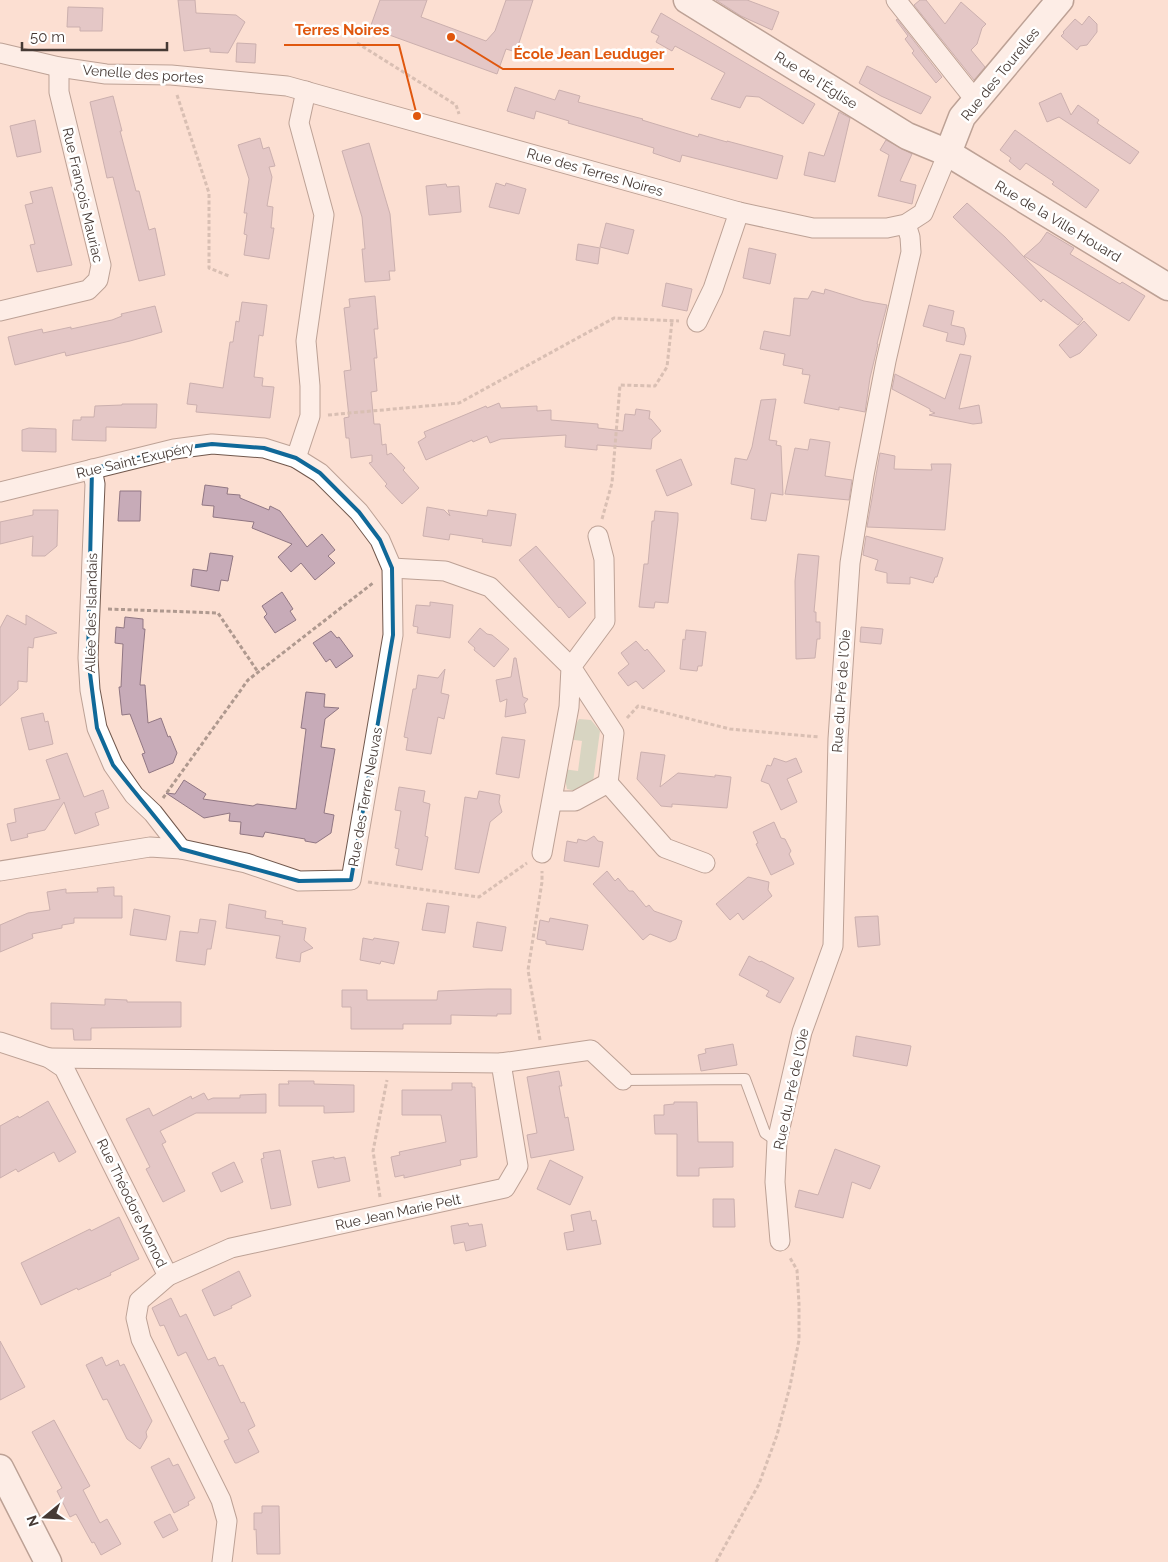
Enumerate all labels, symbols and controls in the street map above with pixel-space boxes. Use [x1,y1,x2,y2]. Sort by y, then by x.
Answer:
callout: Terres Noires [284,15,399,45]
scale bar [22,20,168,52]
text: Terres Noires [295,21,389,39]
street label: Rue des Tourelles [958,24,1043,124]
text: 50 m [30,28,65,46]
callout: École Jean Leuduger [503,39,674,69]
text: École Jean Leuduger [514,45,665,63]
street label: Rue de l'Église [772,47,861,112]
street label: Venelle des portes [82,62,204,86]
street label: Rue François Mauriac [60,126,106,264]
street label: Rue des Terres Noires [525,145,665,199]
street label: Rue de la Ville Houard [992,177,1124,265]
street label: Rue Saint-Exupéry [75,439,196,481]
street label: Allée des Islandais [82,553,100,673]
street label: Rue du Pré de l'Oie [829,629,853,753]
street label: Rue des Terre Neuvas [345,726,385,868]
street label: Rue du Pré de l'Oie [770,1027,812,1151]
street label: Rue Théodore Monod [94,1136,170,1270]
street label: Rue Jean Marie Pelt [334,1191,462,1233]
north arrow [20,1492,70,1542]
text: N [23,1513,42,1529]

